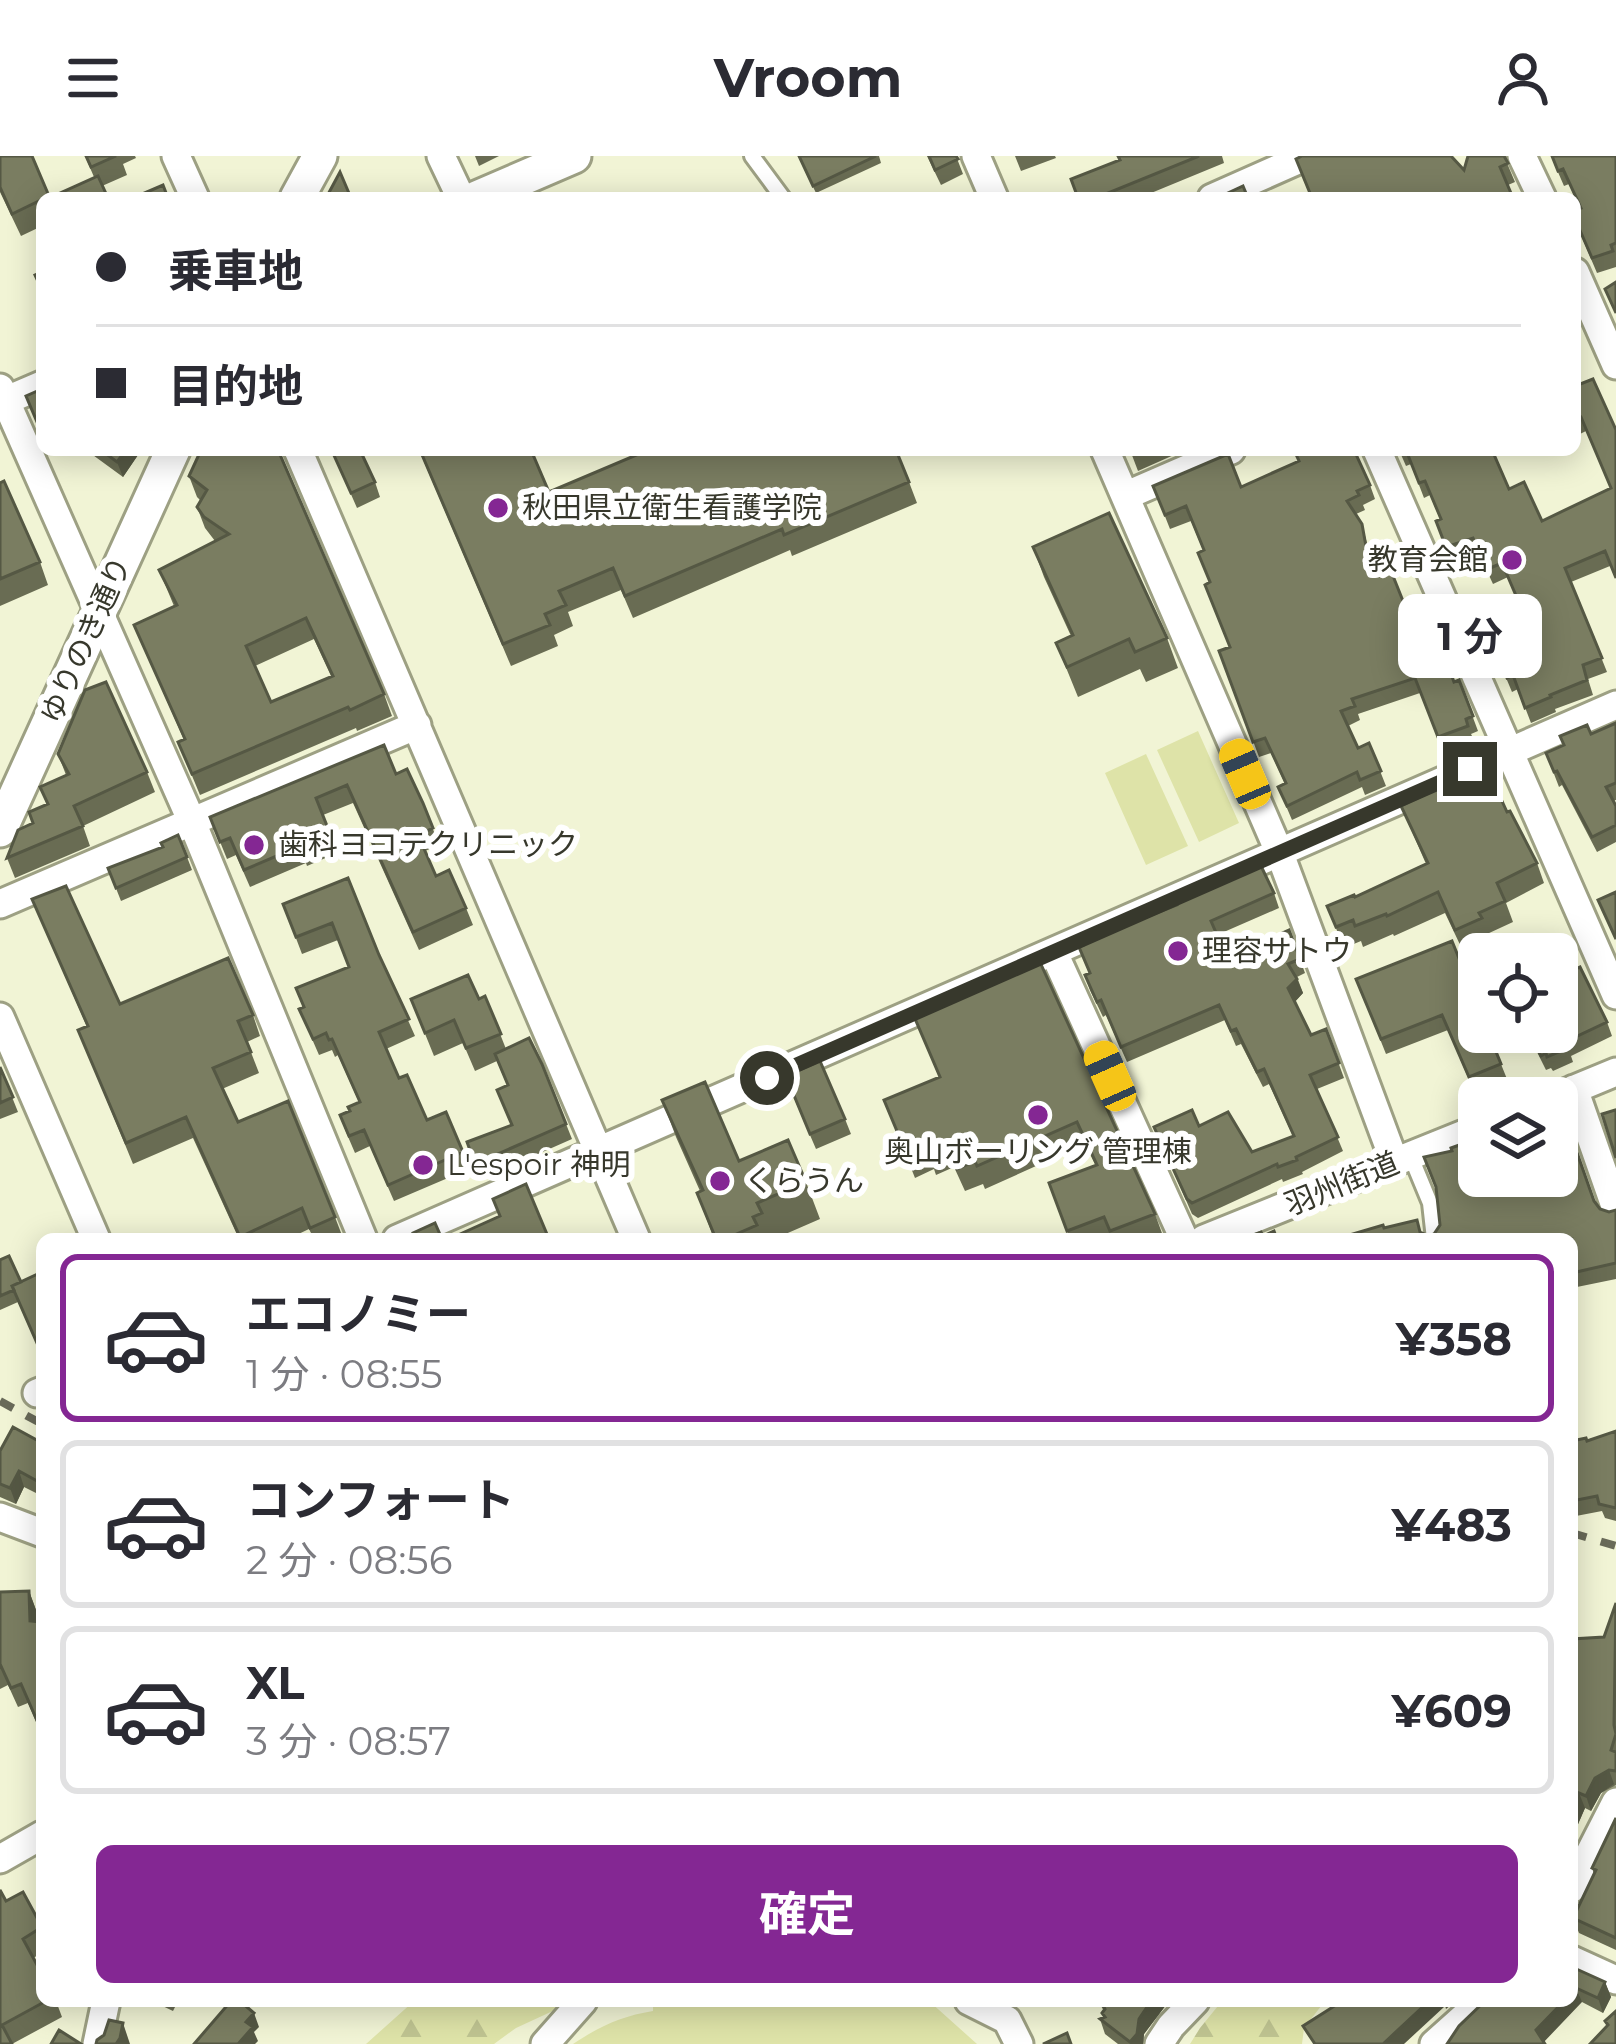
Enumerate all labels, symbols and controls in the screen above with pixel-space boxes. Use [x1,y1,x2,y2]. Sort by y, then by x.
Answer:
icon: menu [60,45,126,111]
text: Vroom [714,45,902,111]
icon: person [1490,45,1556,111]
text: 乗車地 [168,243,303,298]
text: 目的地 [168,358,303,413]
place label: 秋田県立衛生看護学院 [522,489,822,526]
marker: 秋田県立衛生看護学院 [485,495,511,521]
place label: 教育会館 [1368,541,1488,578]
marker: 教育会館 [1499,547,1525,573]
street label: ゆりのき通り [32,550,139,729]
callout: 1 分 [1398,595,1542,679]
text: 1 分 [1437,612,1503,660]
car [1214,734,1276,814]
route end [1443,742,1497,796]
place label: 歯科ヨコテクリニック [278,826,578,863]
marker: 歯科ヨコテクリニック [241,832,267,858]
place label: 理容サトウ [1202,932,1352,969]
map controls [1458,933,1578,1197]
button: locate [1458,933,1578,1053]
marker: 理容サトウ [1165,938,1191,964]
car [1079,1036,1141,1116]
route start [740,1051,794,1105]
button: layers [1458,1077,1578,1197]
marker: 奥山ボーリング 管理棟 [1025,1102,1051,1128]
place label: 奥山ボーリング 管理棟 [884,1133,1192,1170]
street label: 羽州街道 [1279,1144,1404,1223]
place label: L'espoir 神明 [447,1146,630,1183]
marker: L'espoir 神明 [410,1152,436,1178]
place label: くらうん [744,1162,864,1199]
marker: くらうん [707,1168,733,1194]
icon: car [102,1284,210,1392]
text: エコノミー [246,1286,471,1341]
text: ¥358 [1396,1311,1512,1366]
text: 1 分 · 08:55 [246,1350,442,1398]
icon: car [102,1470,210,1578]
text: コンフォート [246,1472,515,1527]
text: ¥483 [1392,1497,1512,1552]
text: 2 分 · 08:56 [246,1536,452,1584]
text: XL [246,1655,304,1710]
icon: car [102,1656,210,1764]
text: ¥609 [1392,1683,1512,1738]
text: 3 分 · 08:57 [246,1717,451,1765]
button: 確定 [96,1845,1518,1983]

